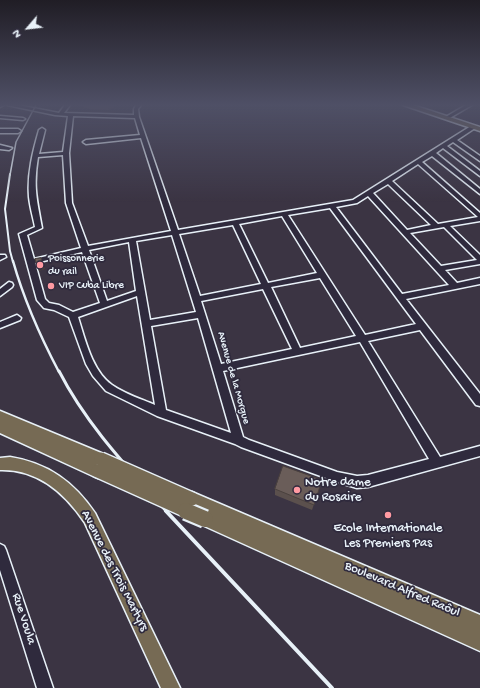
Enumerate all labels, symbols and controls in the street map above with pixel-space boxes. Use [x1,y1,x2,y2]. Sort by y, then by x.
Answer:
north arrow [8,8,48,48]
text: N [10,28,24,40]
place label: Poissonnerie du rail [48,252,104,278]
marker: Poissonnerie du rail [35,260,45,270]
place label: VIP Cuba Libre [59,279,124,293]
marker: VIP Cuba Libre [46,281,56,291]
street label: Avenue de la Morgue [213,330,253,426]
place label: Notre dame du Rosaire [305,475,371,506]
marker: Notre dame du Rosaire [292,485,302,495]
street label: Avenue des Trois Martyrs [77,508,151,634]
marker: Ecole Internationale Les Premiers Pas [383,510,393,520]
place label: Ecole Internationale Les Premiers Pas [333,521,443,552]
street label: Boulevard Alfred Raôul [342,559,462,621]
street label: Rue Voula [7,591,39,647]

